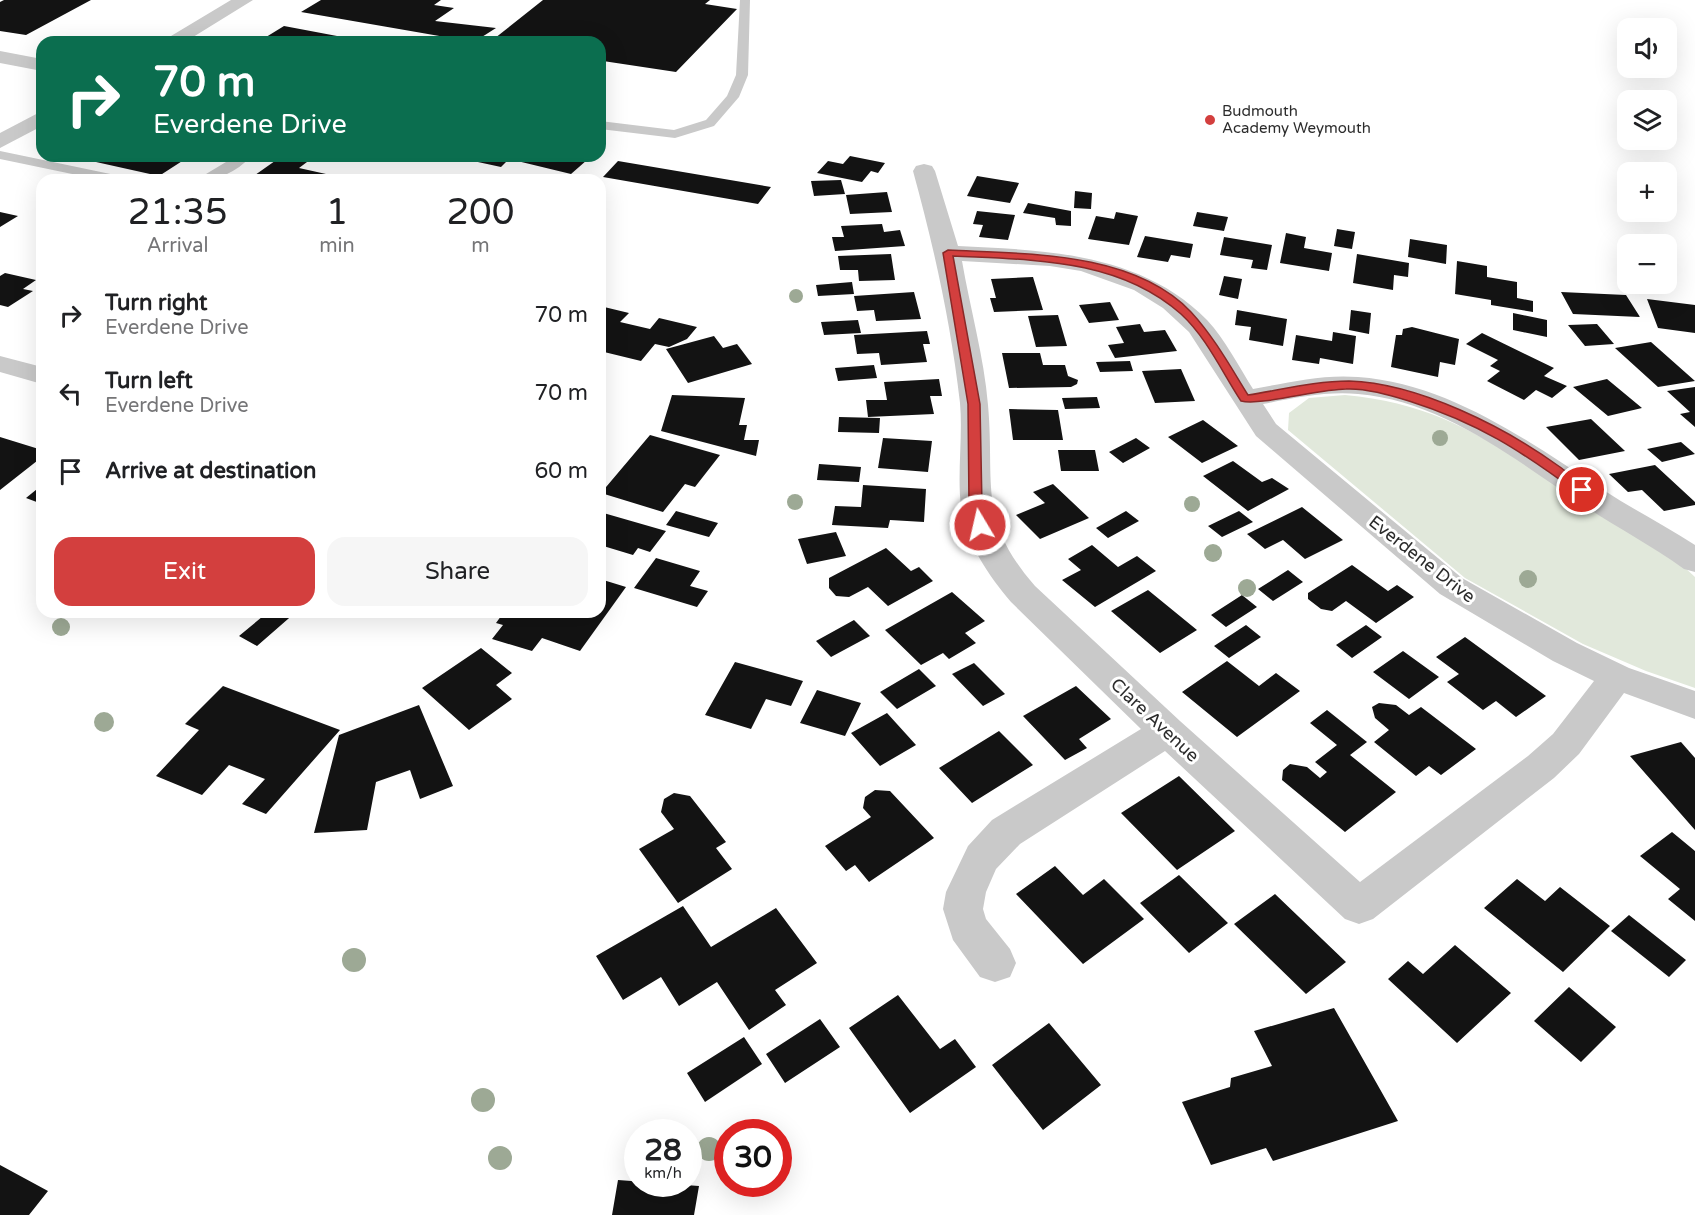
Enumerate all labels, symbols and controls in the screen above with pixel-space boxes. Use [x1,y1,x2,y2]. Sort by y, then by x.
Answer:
map controls [1617,18,1677,294]
button: sound [1617,18,1677,78]
text: 70 m [153,57,255,108]
icon: right [54,60,132,138]
button: layers [1617,90,1677,150]
place label: Budmouth Academy Weymouth [1222,102,1371,137]
text: Everdene Drive [153,108,347,141]
marker: Budmouth Academy Weymouth [1203,113,1217,127]
button: + [1617,162,1677,222]
text: 21:35 [128,191,228,234]
text: 1 [326,191,348,234]
text: 200 [446,191,514,234]
text: Arrival [147,234,209,258]
text: min [319,234,355,258]
text: m [471,234,490,258]
button: − [1617,234,1677,294]
text: Turn right [105,290,207,316]
icon: right [54,299,87,332]
text: 70 m [534,302,588,328]
text: Everdene Drive [105,316,248,340]
text: Turn left [105,368,193,394]
icon: left [54,377,87,410]
text: 70 m [534,380,588,406]
text: Everdene Drive [105,394,248,418]
icon: arrive [54,455,87,488]
text: Arrive at destination [105,458,316,484]
text: 60 m [534,458,588,484]
pin [1556,464,1607,515]
icon: arrive [1565,473,1598,506]
position arrow [948,493,1012,557]
street label: Everdene Drive [1364,511,1480,607]
button: Exit [54,537,315,606]
button: Share [327,537,588,606]
street label: Clare Avenue [1106,673,1204,767]
speed limit sign: 30 [714,1119,792,1197]
text: 28 [644,1132,682,1169]
text: km/h [644,1164,682,1182]

